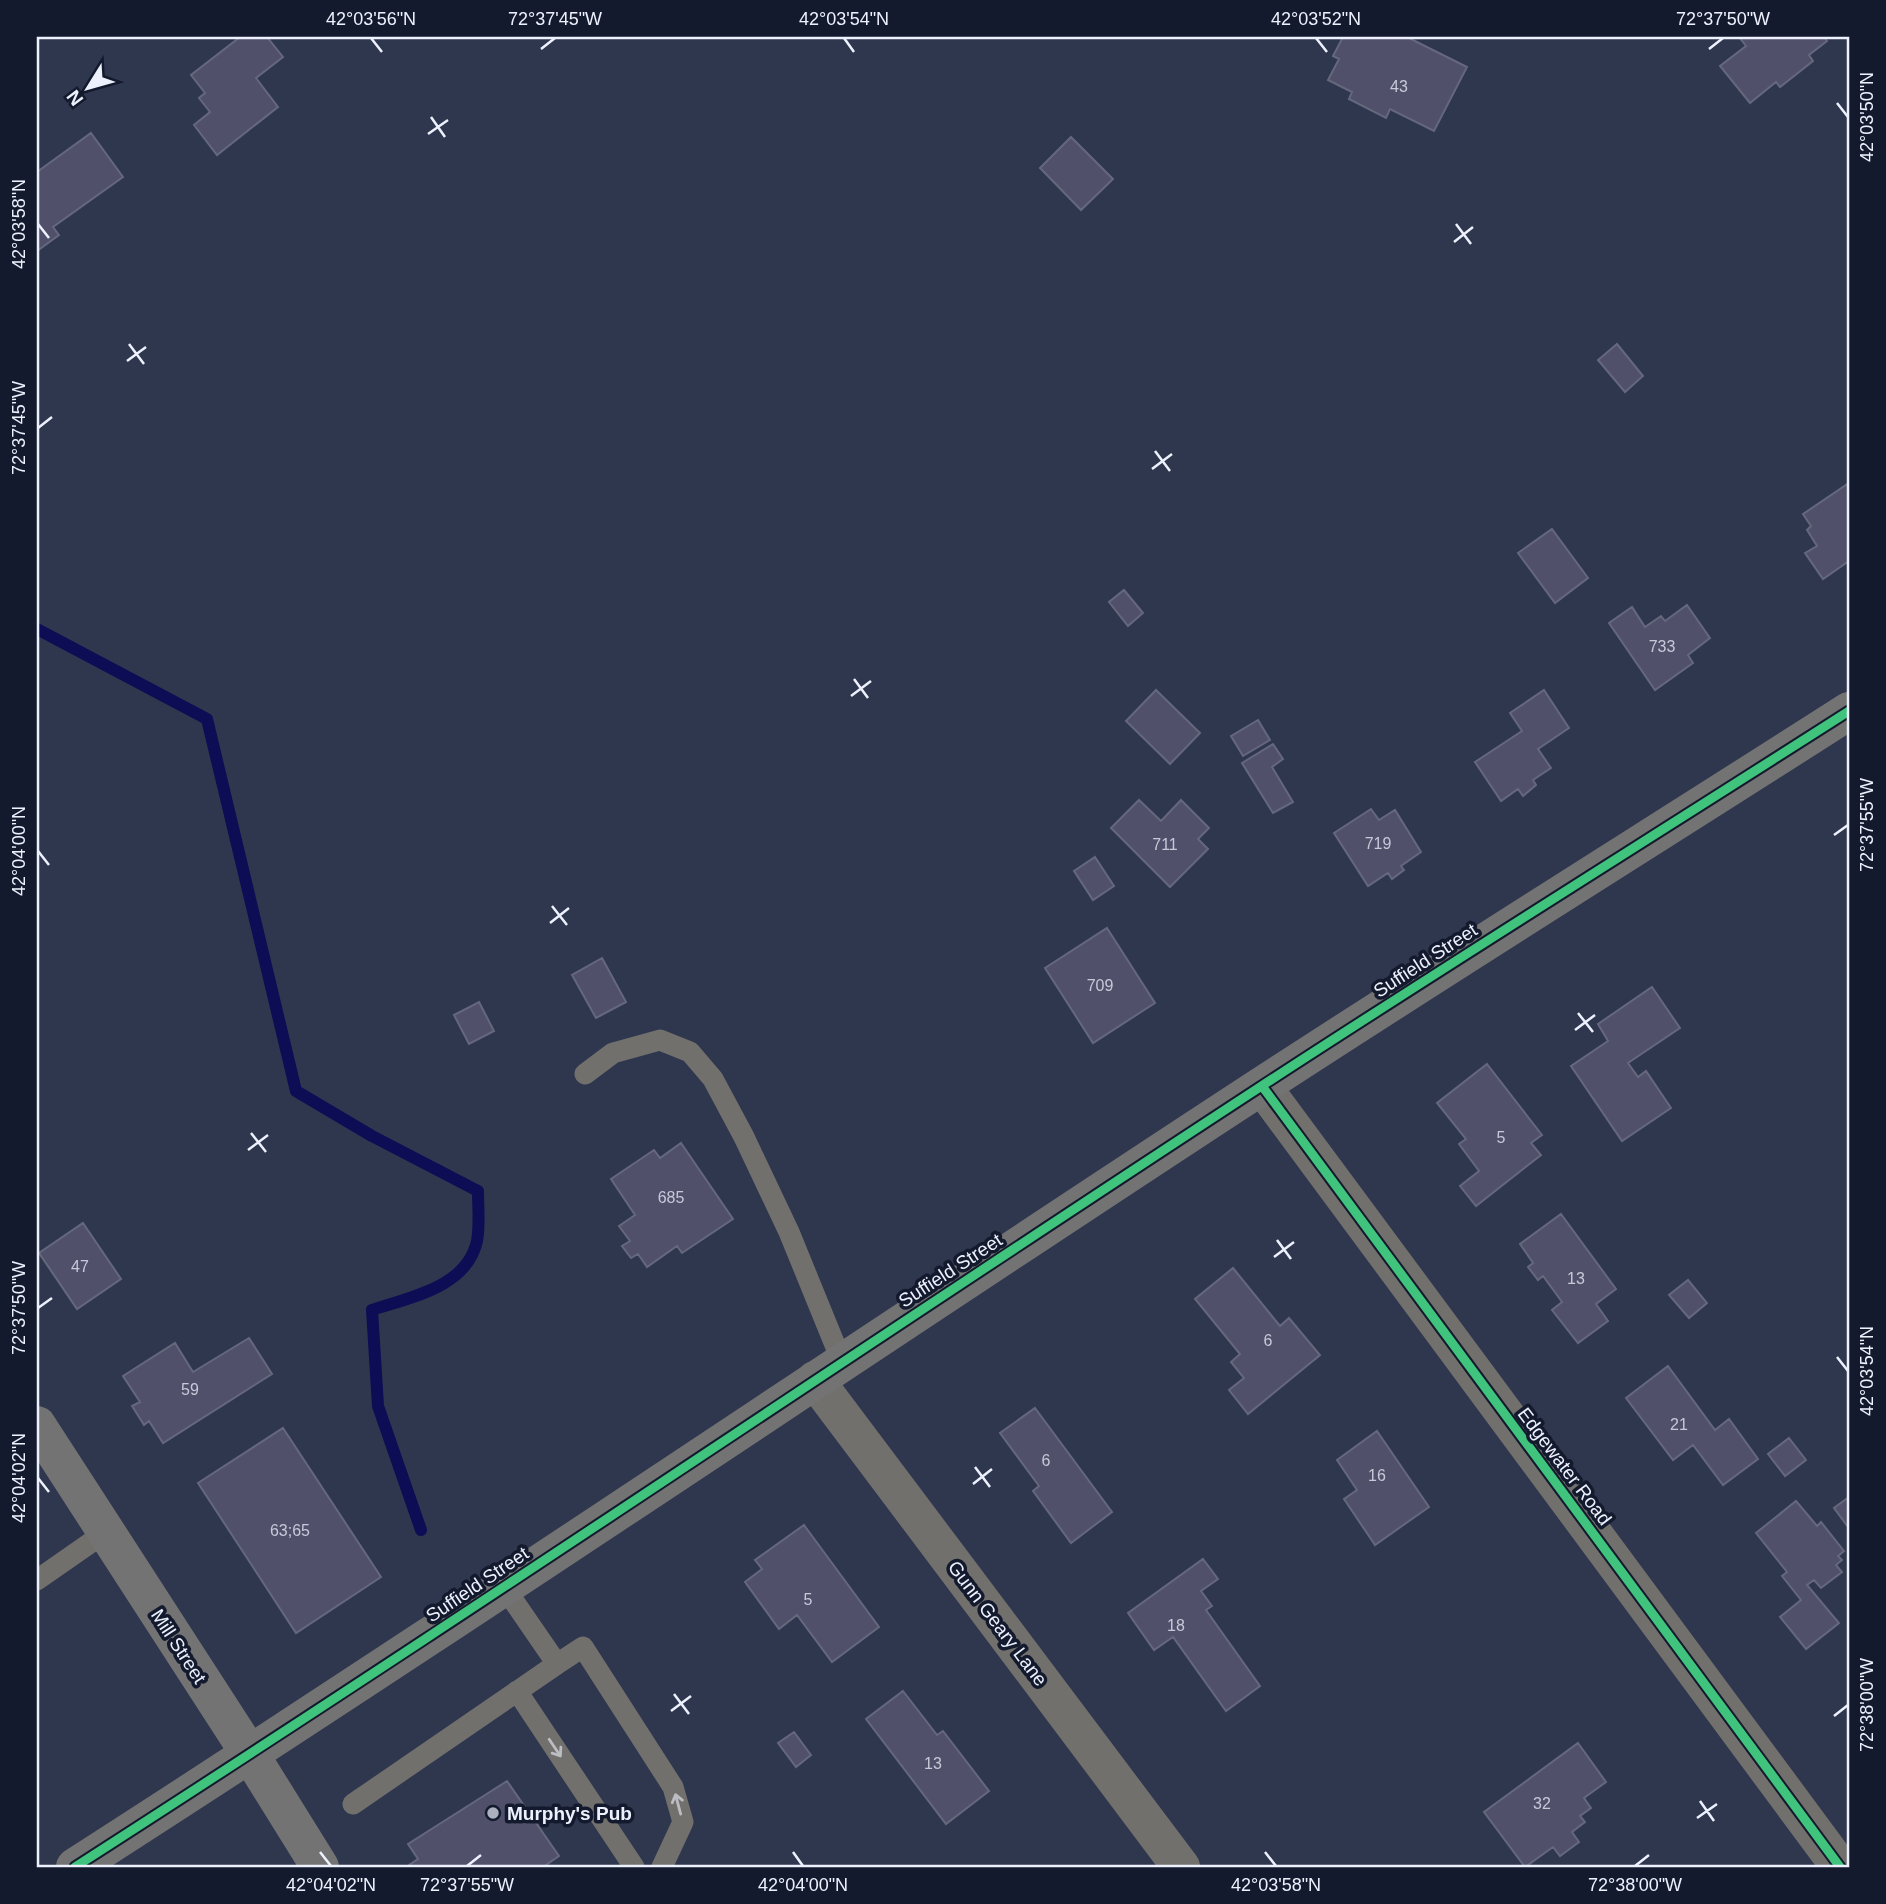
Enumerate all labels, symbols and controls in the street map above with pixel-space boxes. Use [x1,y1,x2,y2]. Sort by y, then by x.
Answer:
text: 42°03'56"N [326,9,416,29]
text: 72°37'45"W [508,9,602,29]
text: 42°03'54"N [799,9,889,29]
text: 42°03'52"N [1271,9,1361,29]
text: 72°37'50"W [1676,9,1770,29]
north arrow [52,52,122,122]
text: 42°03'50"N [1857,72,1877,162]
house number: 43 [1390,78,1408,95]
text: N [62,86,87,110]
text: 42°03'58"N [9,179,29,269]
text: 72°37'45"W [9,381,29,475]
house number: 733 [1649,638,1675,655]
text: 72°37'55"W [1857,778,1877,872]
text: 42°04'00"N [9,806,29,896]
house number: 719 [1365,835,1391,852]
house number: 711 [1152,836,1178,853]
street label: Suffield Street [1370,919,1481,1002]
house number: 709 [1087,977,1113,994]
house number: 5 [1497,1129,1506,1146]
house number: 685 [658,1189,684,1206]
street label: Suffield Street [895,1229,1006,1312]
house number: 47 [71,1258,89,1275]
text: 72°37'50"W [9,1261,29,1355]
house number: 13 [1567,1270,1585,1287]
text: 42°03'54"N [1857,1326,1877,1416]
house number: 6 [1264,1332,1273,1349]
house number: 59 [181,1381,199,1398]
street label: Edgewater Road [1514,1403,1616,1529]
house number: 21 [1670,1416,1688,1433]
text: 42°04'02"N [9,1433,29,1523]
house number: 6 [1042,1452,1051,1469]
house number: 16 [1368,1467,1386,1484]
house number: 63;65 [270,1522,310,1539]
street label: Suffield Street [422,1542,533,1626]
street label: Gunn Geary Lane [944,1557,1051,1690]
house number: 5 [804,1591,813,1608]
street label: Mill Street [147,1605,211,1688]
house number: 18 [1167,1617,1185,1634]
text: 72°38'00"W [1857,1658,1877,1752]
one-way arrow [547,1738,562,1757]
house number: 13 [924,1755,942,1772]
one-way arrow [670,1793,683,1815]
house number: 32 [1533,1795,1551,1812]
place label: Murphy's Pub [507,1803,632,1824]
marker: Murphy's Pub [485,1805,501,1821]
text: 42°04'02"N [286,1875,376,1895]
text: 72°37'55"W [420,1875,514,1895]
text: 42°04'00"N [758,1875,848,1895]
text: 42°03'58"N [1231,1875,1321,1895]
text: 72°38'00"W [1588,1875,1682,1895]

